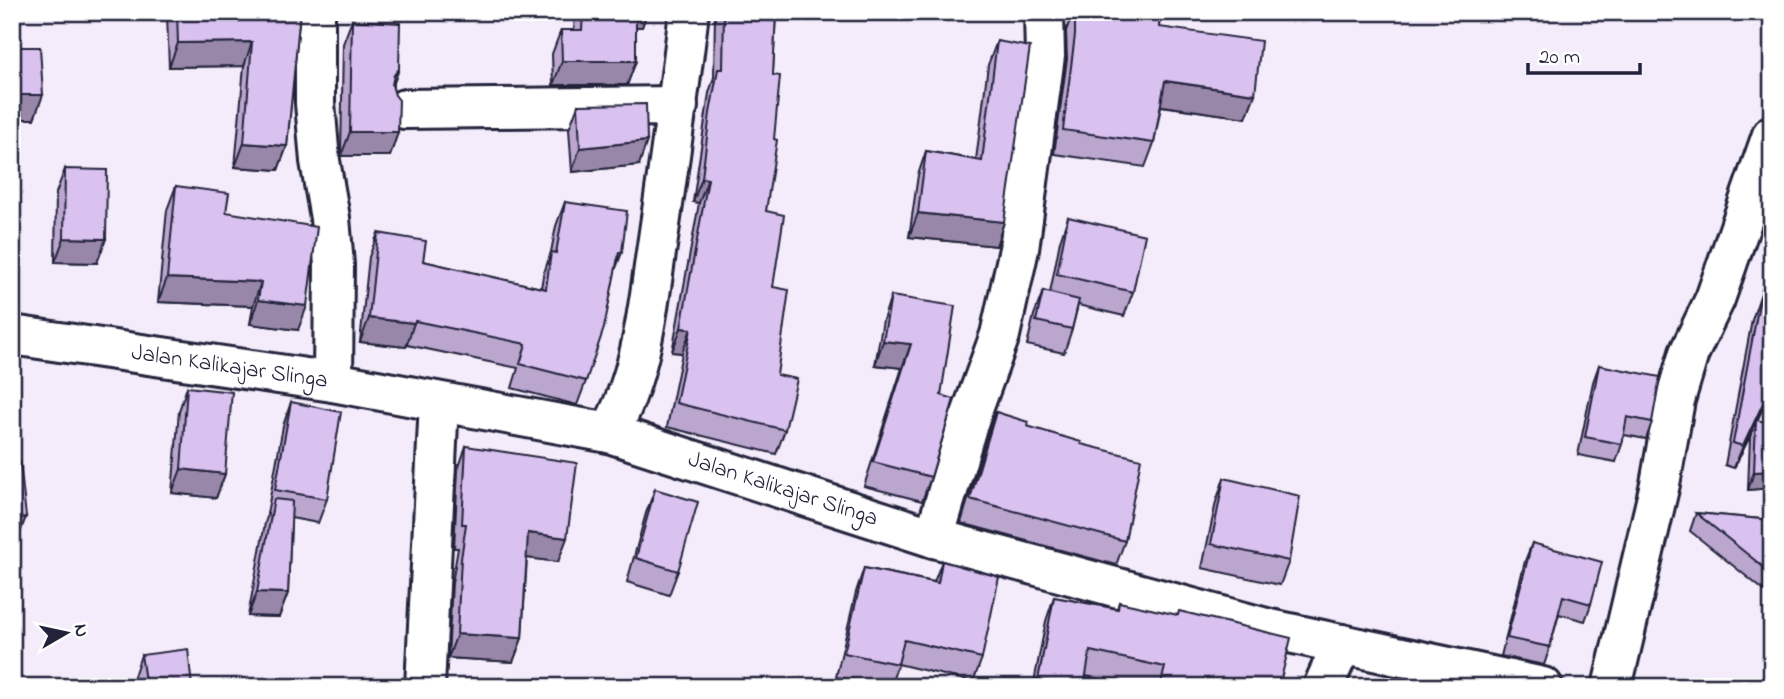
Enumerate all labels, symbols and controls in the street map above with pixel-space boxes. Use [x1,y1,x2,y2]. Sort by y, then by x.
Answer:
scale bar [1528,32,1640,76]
text: 20 m [1539,43,1580,73]
street label: Jalan Kalikajar Slinga [129,336,330,398]
street label: Jalan Kalikajar Slinga [684,443,882,535]
north arrow [32,598,102,668]
text: N [66,622,95,639]

